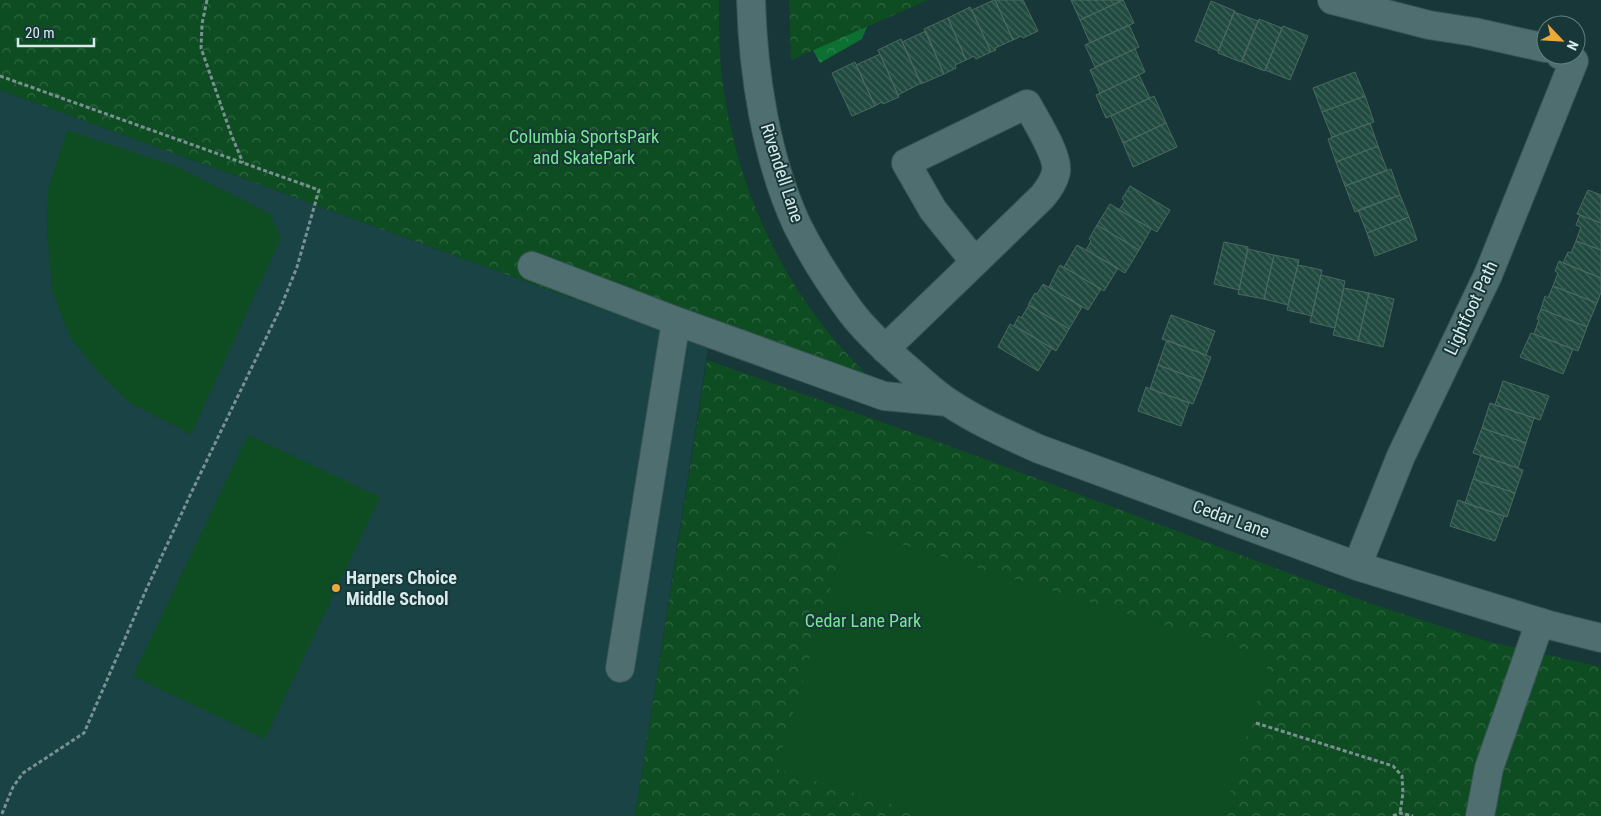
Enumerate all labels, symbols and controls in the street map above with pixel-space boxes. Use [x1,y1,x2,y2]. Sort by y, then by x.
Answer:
scale bar [18,15,94,47]
north arrow [1536,15,1586,65]
text: 20 m [25,24,55,42]
text: N [1564,38,1582,53]
street label: Rivendell Lane [757,121,808,225]
park label: Columbia SportsPark and SkatePark [509,126,659,168]
street label: Lightfoot Path [1440,257,1501,358]
street label: Cedar Lane [1190,495,1272,542]
place label: Harpers Choice Middle School [346,567,457,609]
marker: Harpers Choice Middle School [330,582,342,594]
park label: Cedar Lane Park [805,610,921,631]

